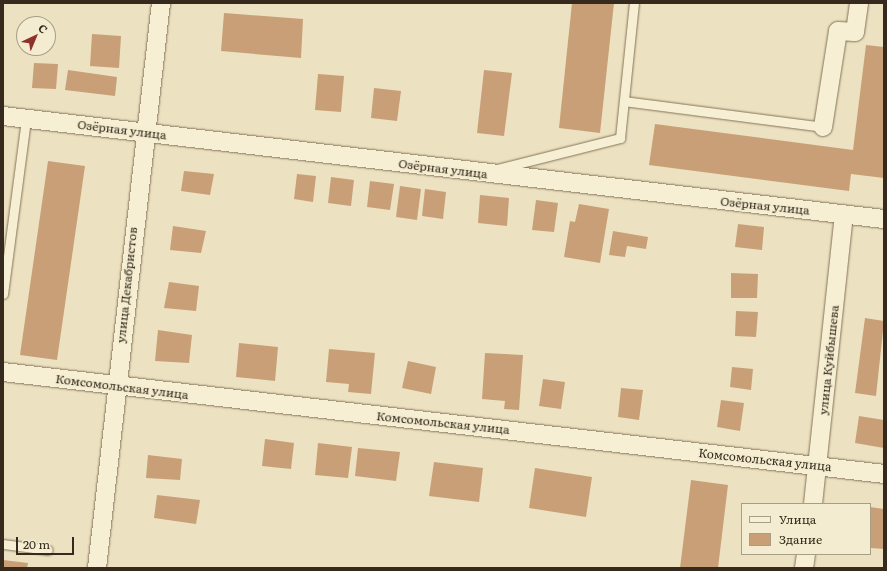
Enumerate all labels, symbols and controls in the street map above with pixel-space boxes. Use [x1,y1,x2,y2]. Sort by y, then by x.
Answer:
north arrow [16,16,56,56]
text: С [35,20,52,37]
street label: Озёрная улица [77,117,167,143]
street label: Озёрная улица [398,156,488,182]
street label: Озёрная улица [720,194,810,218]
street label: улица Декабристов [114,226,140,344]
street label: улица Куйбышева [816,304,842,416]
street label: Комсомольская улица [55,372,189,402]
street label: Комсомольская улица [376,409,510,437]
street label: Комсомольская улица [698,446,832,474]
legend [741,503,871,555]
text: Улица [779,510,816,528]
scale bar [18,529,76,555]
text: Здание [779,530,822,548]
text: 20 m [23,535,50,553]

